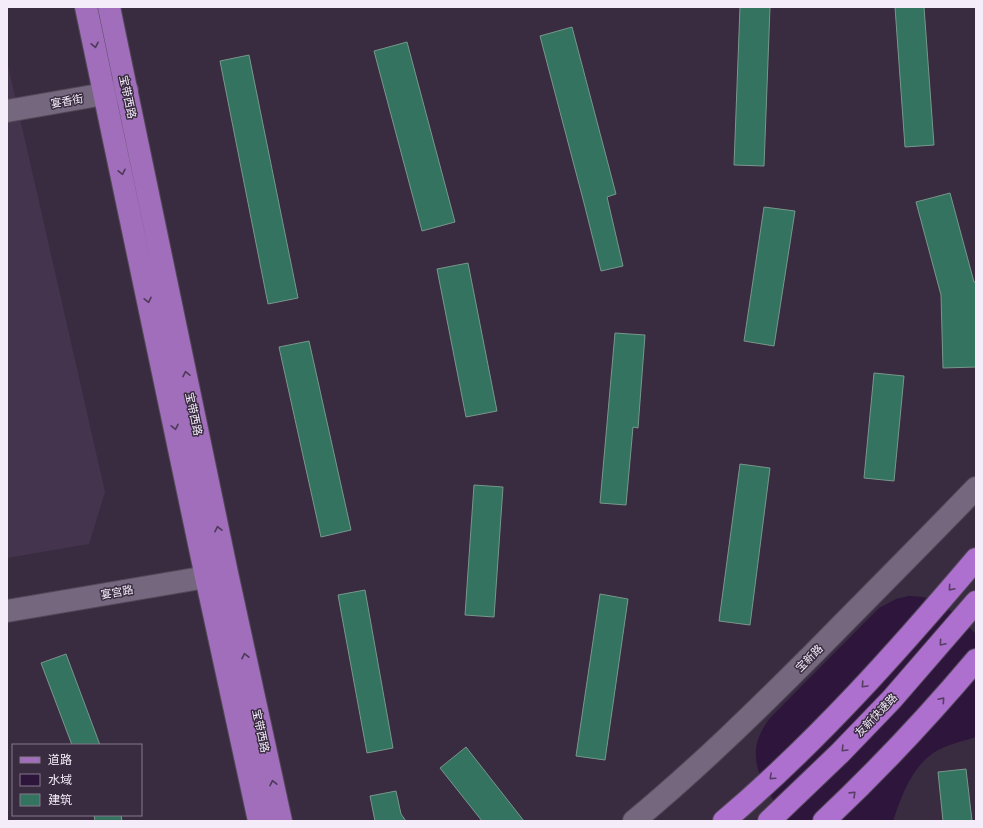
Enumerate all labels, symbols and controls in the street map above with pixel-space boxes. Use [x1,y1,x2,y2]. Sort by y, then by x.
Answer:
one-way arrow [90,42,98,48]
street label: 宝带西路 [117,74,139,120]
street label: 宴香街 [50,91,84,111]
one-way arrow [117,169,125,175]
one-way arrow [144,296,152,303]
one-way arrow [182,371,190,377]
street label: 宝带西路 [183,391,205,437]
one-way arrow [170,424,178,430]
one-way arrow [214,526,222,532]
street label: 宴宫路 [100,582,134,602]
one-way arrow [948,584,955,591]
one-way arrow [939,638,946,645]
street label: 宝新路 [792,641,826,675]
one-way arrow [242,653,250,659]
one-way arrow [861,680,869,688]
street label: 友新快速路 [852,690,900,740]
one-way arrow [938,697,945,705]
street label: 宝带西路 [250,708,272,754]
legend [12,744,142,816]
one-way arrow [842,744,849,752]
text: 道路 [48,752,72,767]
text: 水域 [48,772,72,787]
one-way arrow [769,772,777,780]
one-way arrow [269,780,277,786]
text: 建筑 [48,792,72,807]
one-way arrow [848,792,855,799]

